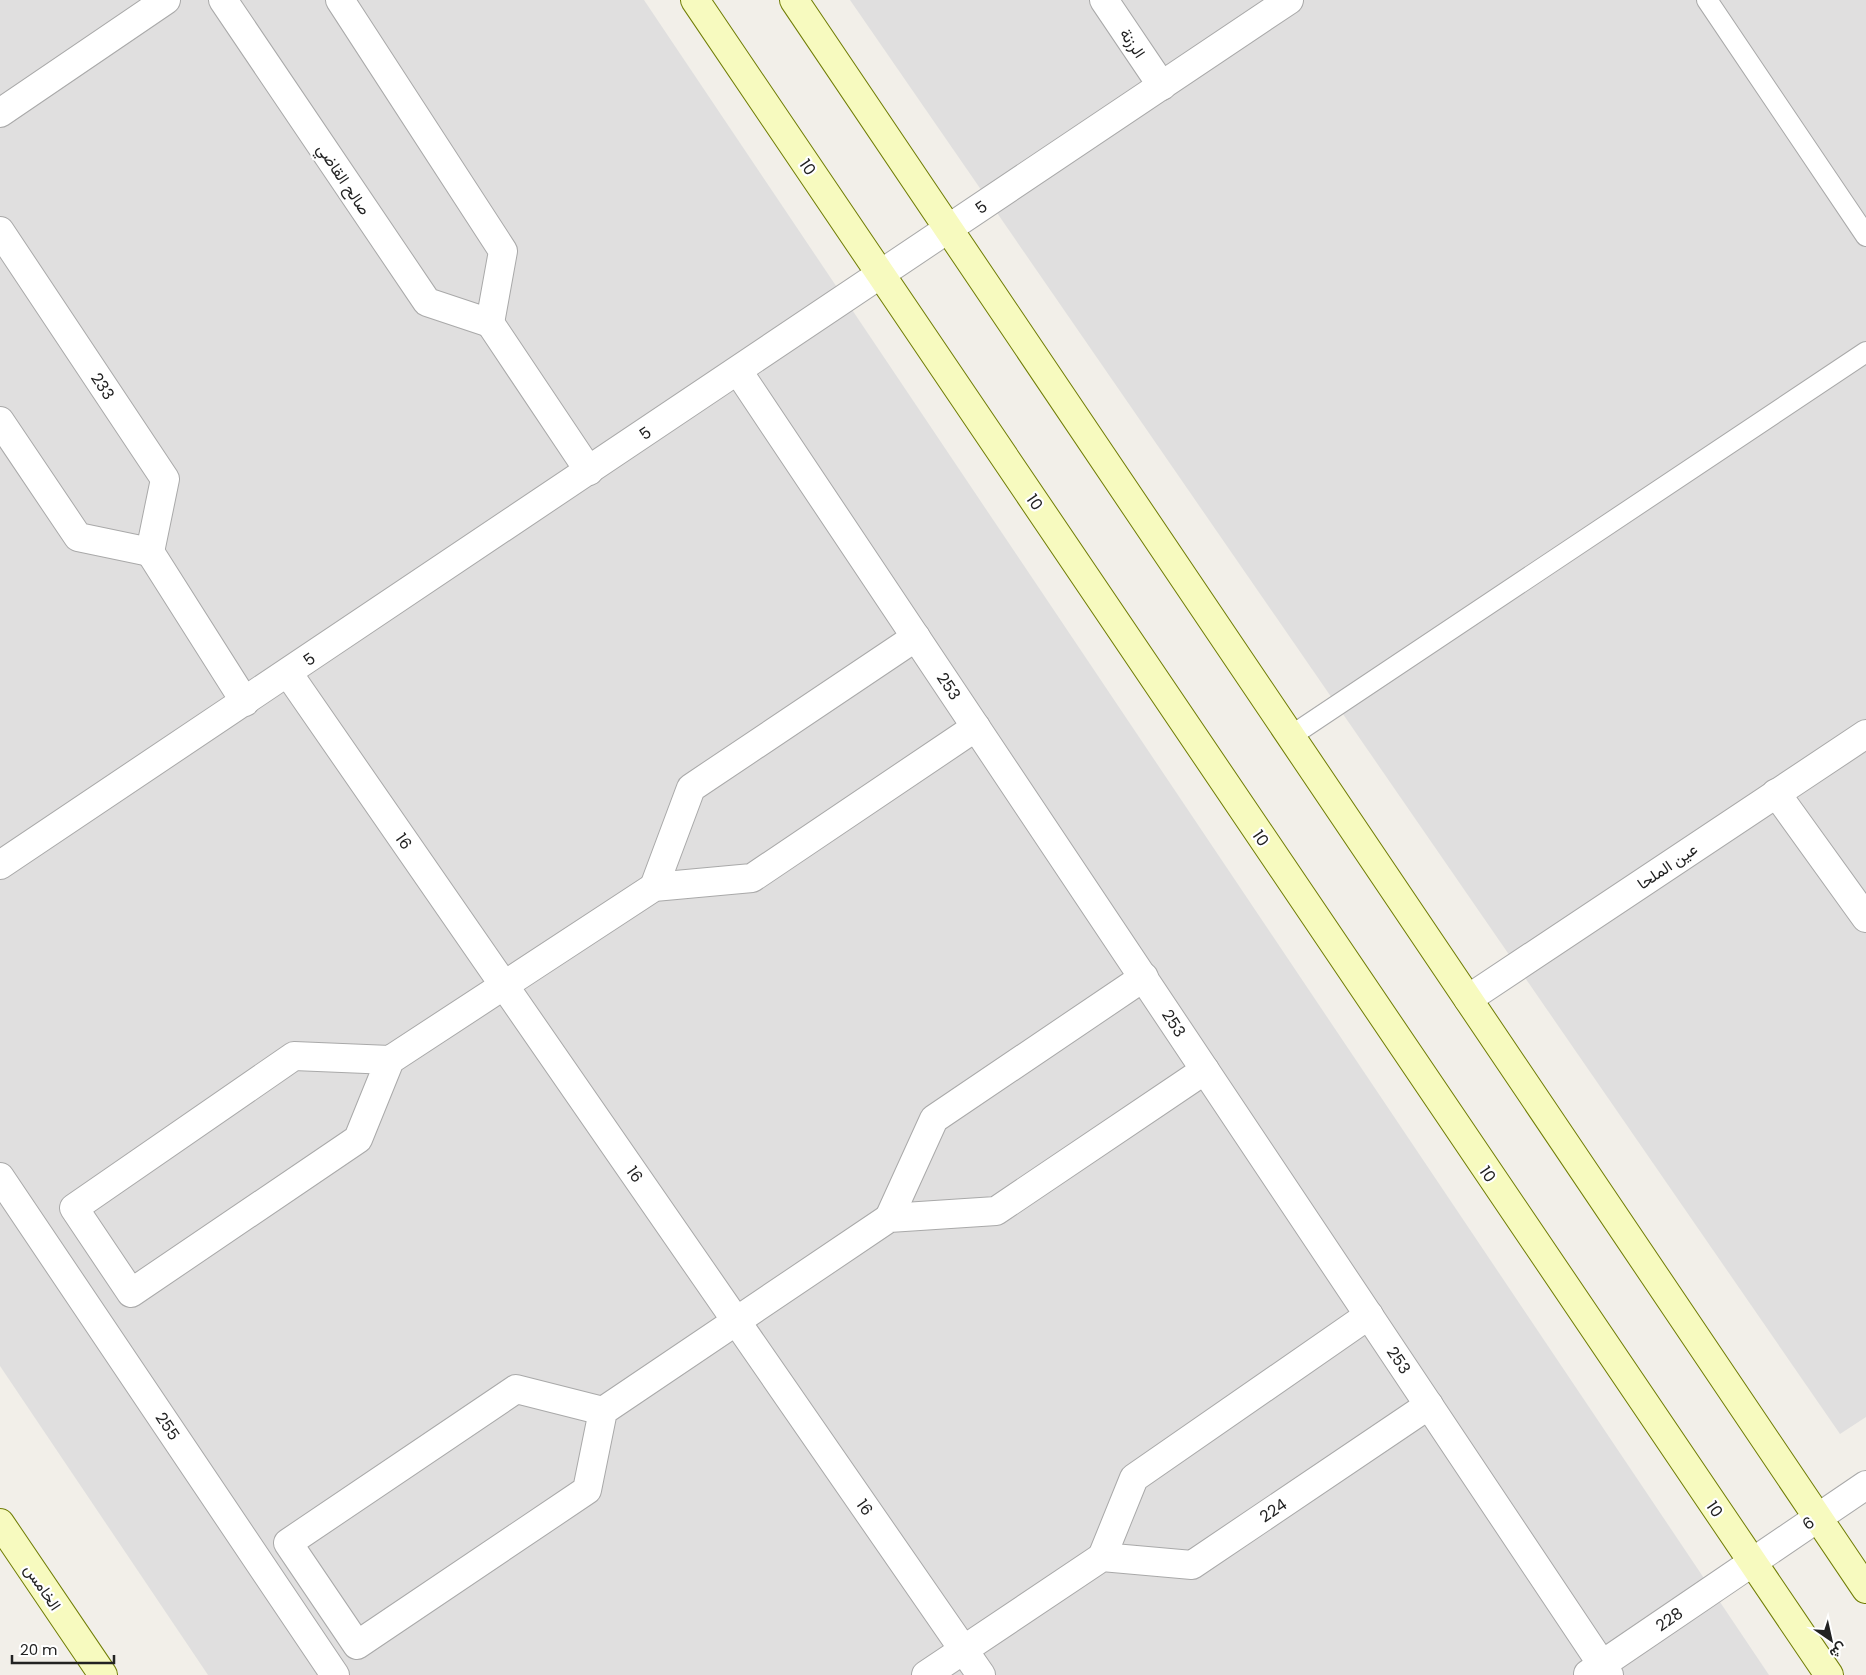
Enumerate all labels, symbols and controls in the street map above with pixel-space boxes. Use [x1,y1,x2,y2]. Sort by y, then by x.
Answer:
street label: الرزنة [1114,24,1151,63]
street label: صالح القاضي [310,139,376,221]
street label: 10 [794,155,821,180]
street label: 5 [971,195,992,220]
street label: 233 [85,368,120,404]
street label: 5 [635,421,656,446]
street label: 10 [1021,490,1048,515]
street label: 5 [299,647,320,672]
street label: 253 [931,668,966,705]
street label: 10 [1247,826,1274,851]
street label: 16 [390,828,417,854]
street label: عين الملحا [1633,838,1702,895]
street label: 253 [1156,1005,1191,1042]
street label: 16 [621,1161,648,1187]
street label: 10 [1474,1162,1501,1187]
street label: 253 [1381,1342,1416,1379]
street label: 255 [150,1408,185,1445]
street label: 224 [1255,1493,1292,1528]
street label: 16 [851,1494,878,1520]
street label: 10 [1701,1497,1728,1522]
street label: 6 [1798,1511,1819,1536]
street label: الخامس [19,1559,67,1615]
street label: 228 [1651,1602,1688,1637]
north arrow [1806,1615,1856,1665]
scale bar [12,1632,115,1664]
text: ش [1826,1638,1851,1664]
text: 20 m [20,1639,58,1660]

